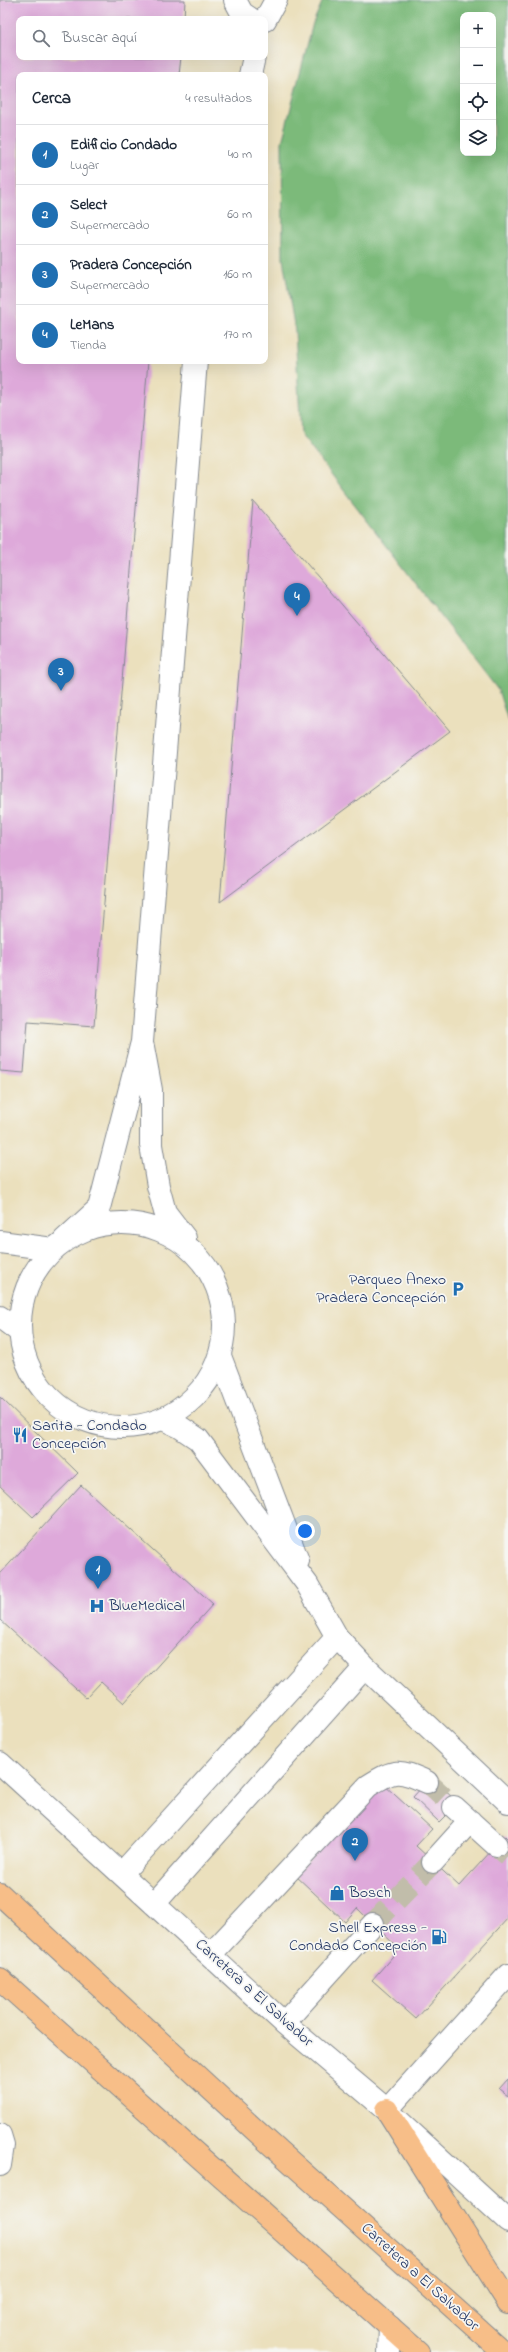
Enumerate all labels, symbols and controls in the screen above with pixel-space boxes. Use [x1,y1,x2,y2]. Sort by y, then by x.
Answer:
map controls [460,12,496,156]
button: + [460,12,496,48]
search box [16,16,268,60]
icon: search [30,27,52,49]
text: Buscar aquí [62,27,137,49]
button: − [460,48,496,84]
button: locate [460,84,496,120]
text: Cerca [32,86,71,111]
text: 4 resultados [185,89,252,108]
button: layers [460,120,496,156]
text: Edificio Condado [70,134,177,156]
text: 1 [43,145,47,164]
text: 40 m [228,145,252,164]
text: Lugar [70,156,99,175]
text: Select [70,194,107,216]
text: 2 [42,205,48,224]
text: 60 m [227,205,252,224]
text: Supermercado [70,216,149,235]
text: Pradera Concepción [70,254,192,276]
text: 3 [42,265,48,284]
text: 160 m [223,265,252,284]
text: Supermercado [70,276,149,295]
text: LeMans [70,314,115,336]
text: 4 [42,325,48,344]
text: 170 m [224,325,252,344]
text: Tienda [70,336,106,355]
pin: 4 [284,583,310,616]
pin: 3 [48,658,74,691]
place label: Parqueo Anexo Pradera Concepción [316,1268,446,1310]
parking icon: Parqueo Anexo Pradera Concepción [449,1280,467,1298]
place label: Sarita - Condado Concepción [32,1414,147,1456]
restaurant icon: Sarita - Condado Concepción [11,1426,29,1444]
your location [295,1521,315,1541]
pin: 1 [85,1556,111,1589]
place label: BlueMedical [108,1594,185,1618]
hospital icon: BlueMedical [88,1597,106,1615]
pin: 2 [342,1828,368,1861]
place label: Bosch [348,1881,391,1905]
shop icon: Bosch [328,1884,346,1902]
place label: Shell Express - Condado Concepción [289,1916,427,1958]
fuel station icon: Shell Express - Condado Concepción [430,1928,448,1946]
street label: Carretera a El Salvador [189,1933,319,2053]
street label: Carretera a El Salvador [355,2217,485,2337]

